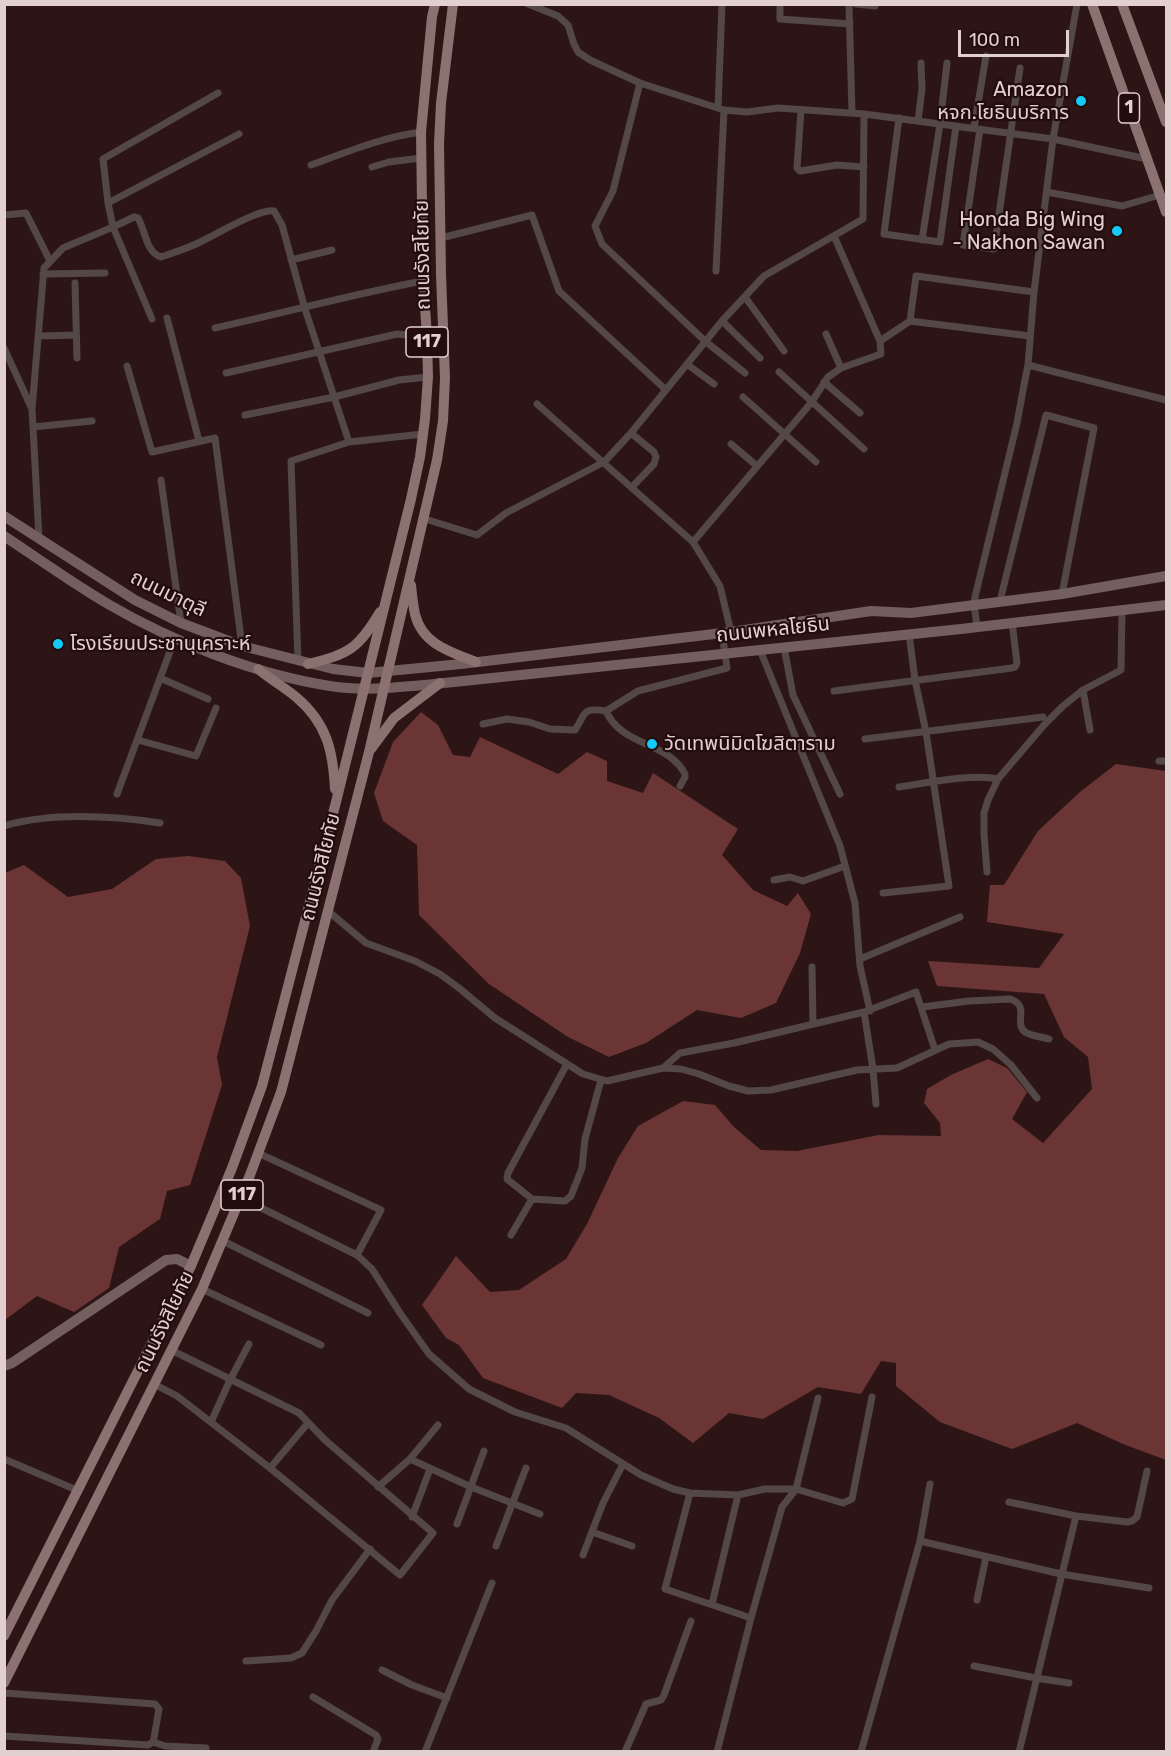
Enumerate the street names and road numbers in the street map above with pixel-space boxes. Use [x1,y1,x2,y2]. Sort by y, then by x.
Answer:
road number: 1 [1118,93,1140,123]
street label: ถนนรังสิโยทัย [410,200,436,310]
road number: 117 [406,327,448,357]
street label: ถนนมาตุลี [126,565,210,623]
street label: ถนนพหลโยธิน [715,612,831,648]
street label: ถนนรังสิโยทัย [296,811,346,923]
road number: 117 [221,1180,263,1210]
street label: ถนนรังสิโยทัย [130,1267,200,1377]

